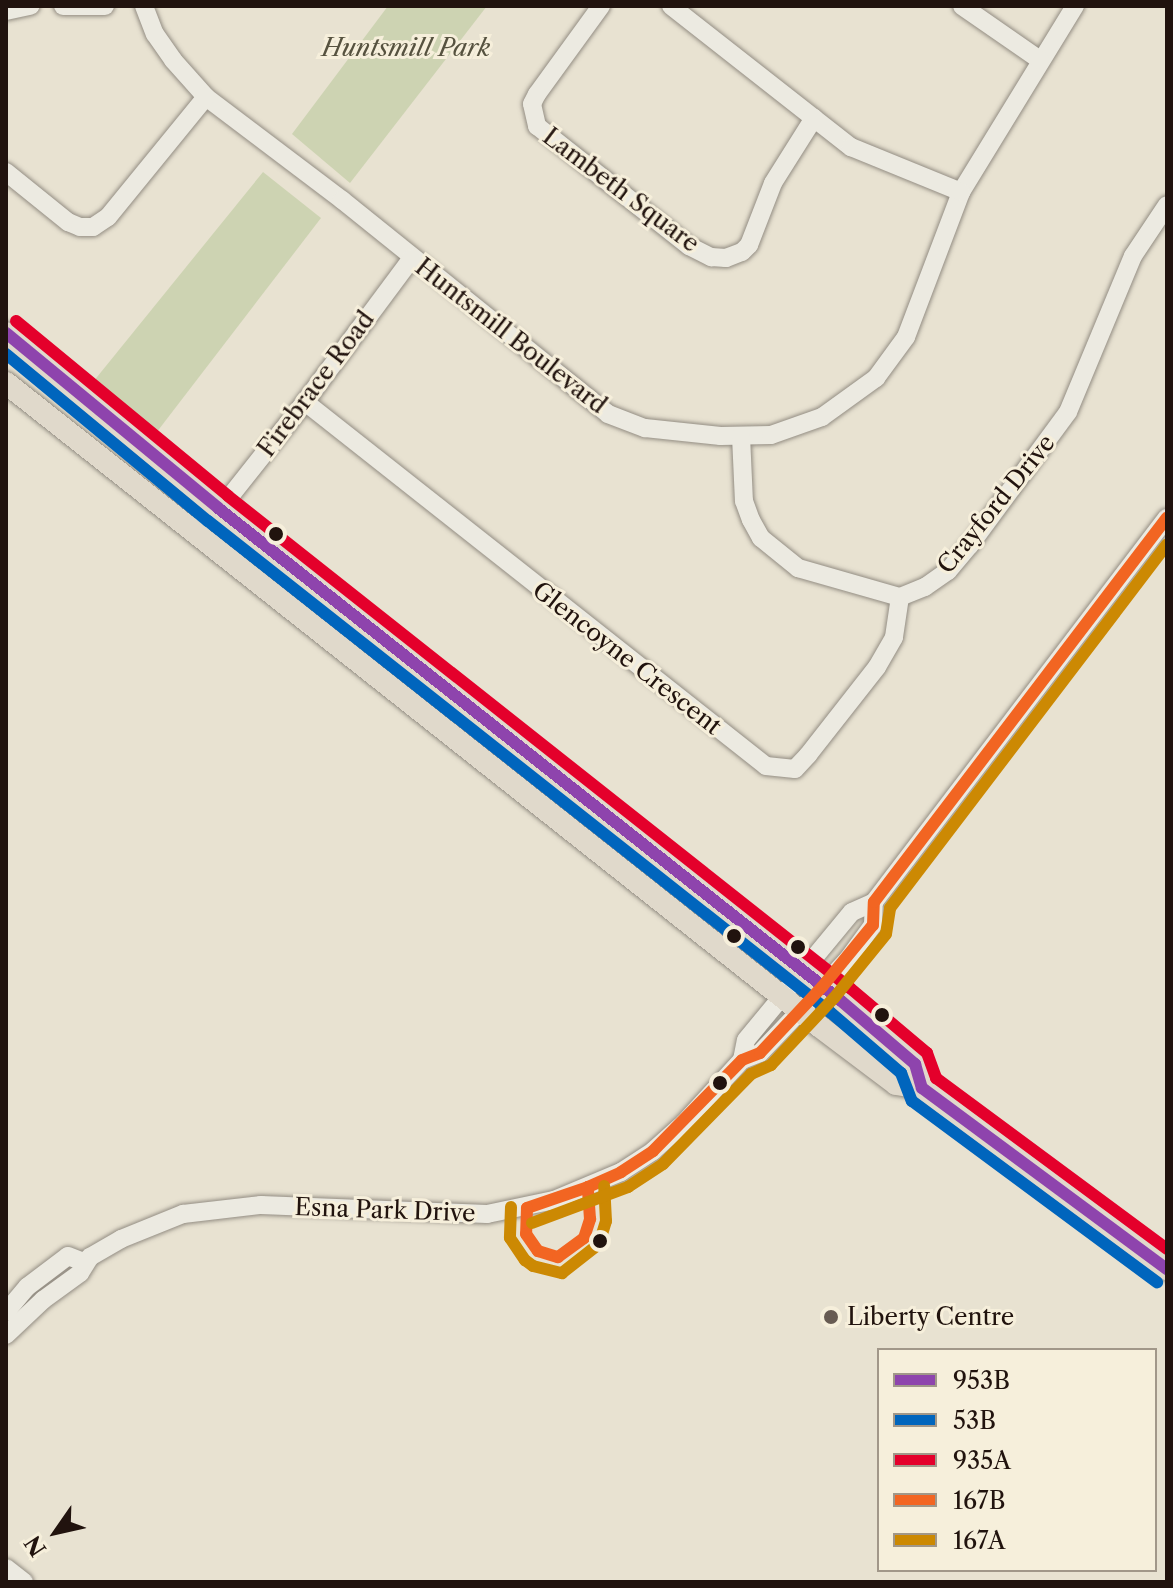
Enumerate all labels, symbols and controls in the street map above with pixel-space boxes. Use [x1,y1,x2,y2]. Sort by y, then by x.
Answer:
park label: Huntsmill Park [322,34,490,62]
street label: Lambeth Square [537,122,705,258]
street label: Huntsmill Boulevard [410,252,612,420]
street label: Firebrace Road [252,305,380,463]
street label: Crayford Drive [931,429,1061,579]
unlabelled marker [268,526,284,542]
street label: Glencoyne Crescent [527,575,727,741]
unlabelled marker [726,928,742,944]
unlabelled marker [790,939,806,955]
unlabelled marker [874,1007,890,1023]
unlabelled marker [712,1075,728,1091]
street label: Esna Park Drive [294,1192,476,1228]
unlabelled marker [592,1233,608,1249]
place label: Liberty Centre [847,1303,1015,1331]
marker: Liberty Centre [822,1308,840,1326]
legend [877,1348,1157,1572]
text: 953B [953,1366,1010,1395]
text: 53B [953,1406,996,1435]
text: 935A [953,1446,1011,1475]
text: 167B [953,1486,1005,1515]
north arrow [16,1492,96,1572]
text: 167A [953,1526,1006,1555]
text: N [19,1530,52,1561]

